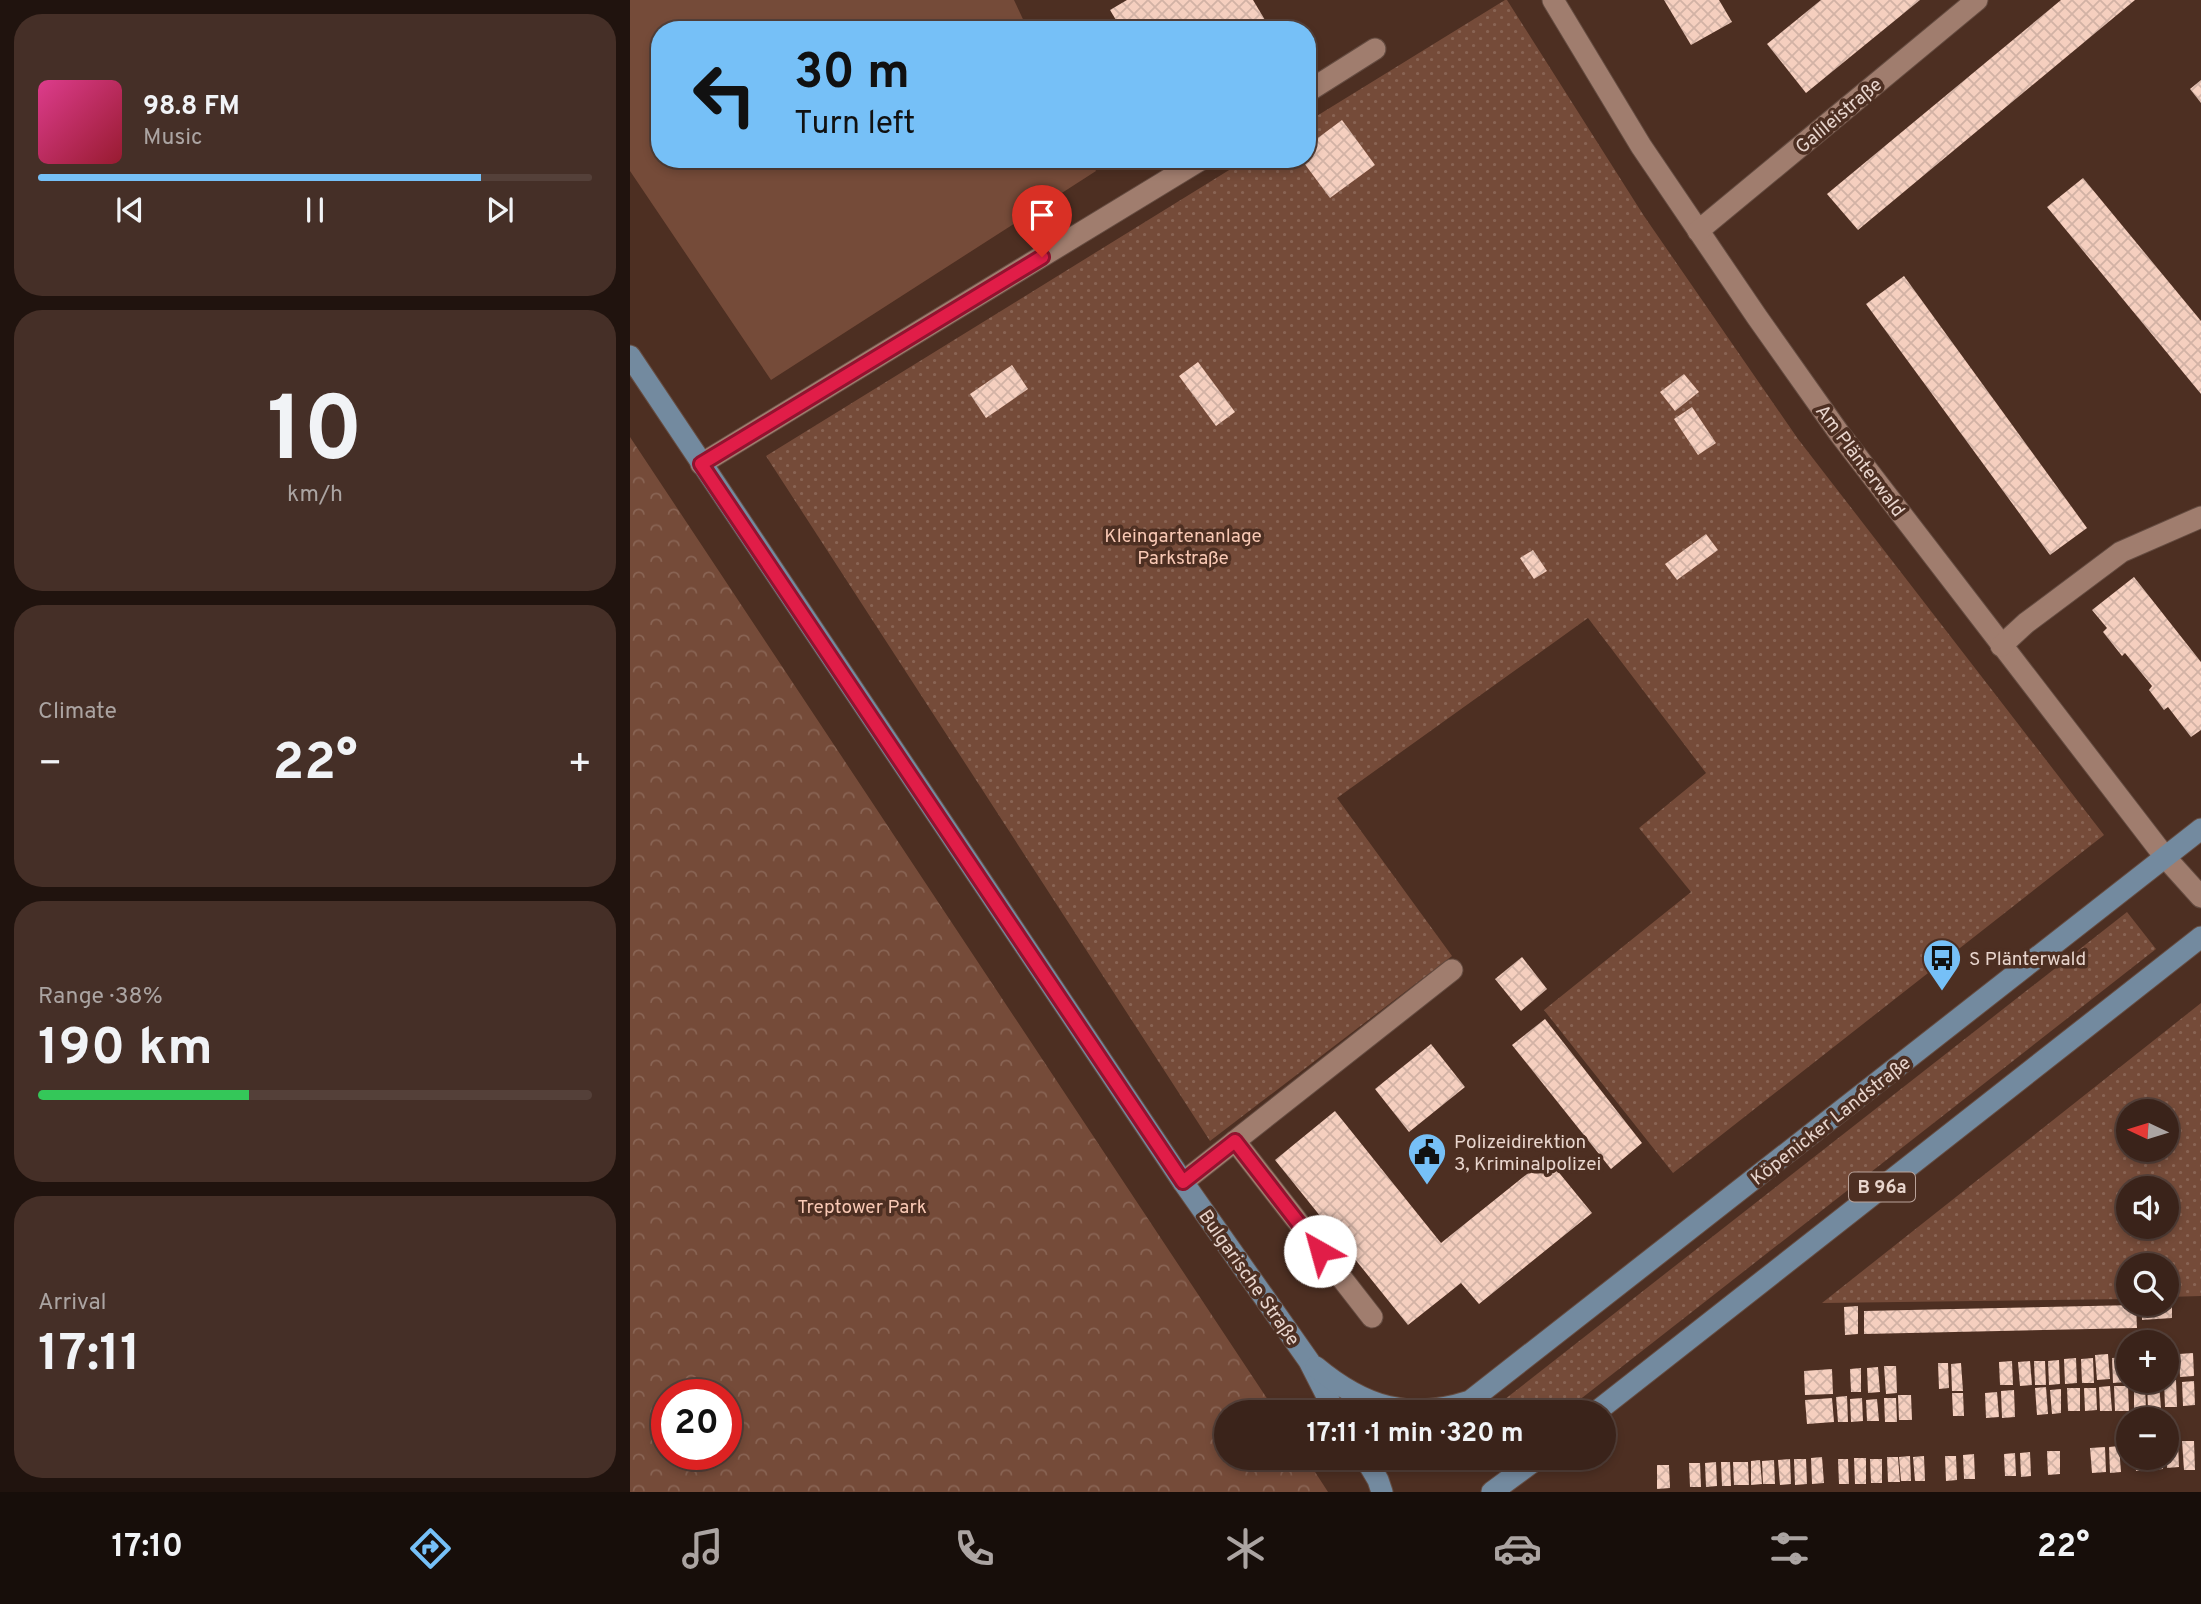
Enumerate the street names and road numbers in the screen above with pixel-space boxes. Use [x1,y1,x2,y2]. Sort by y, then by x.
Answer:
street label: Galileistraße [1791,73,1888,160]
street label: Am Plänterwald [1809,400,1910,522]
street label: Köpenicker Landstraße [1746,1052,1916,1192]
road number: B 96a [1849,1172,1915,1202]
street label: Bulgarische Straße [1192,1206,1304,1351]

